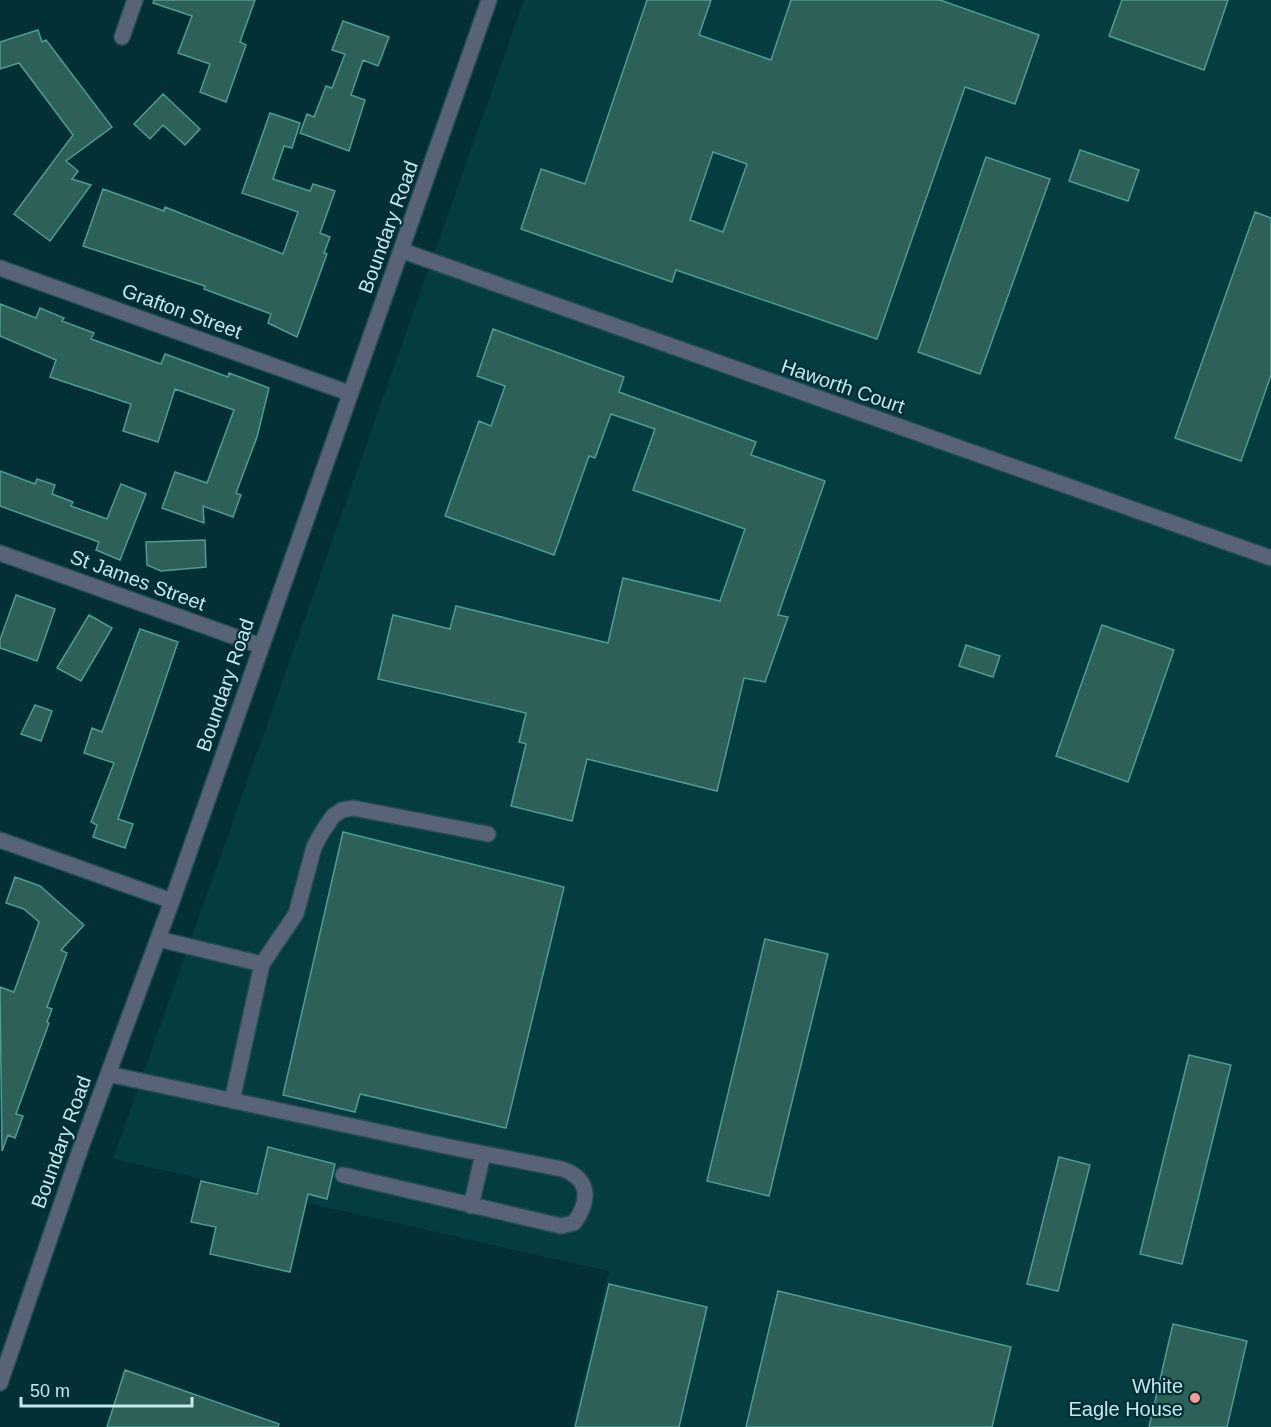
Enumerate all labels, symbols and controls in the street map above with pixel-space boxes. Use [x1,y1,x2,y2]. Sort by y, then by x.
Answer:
street label: Boundary Road [354,158,422,296]
street label: Grafton Street [119,279,245,343]
street label: Haworth Court [778,355,908,418]
street label: St James Street [67,545,209,615]
street label: Boundary Road [192,616,258,754]
street label: Boundary Road [27,1073,95,1211]
scale bar [21,1370,192,1408]
place label: White Eagle House [1068,1375,1183,1420]
text: 50 m [30,1381,70,1401]
marker: White Eagle House [1188,1391,1202,1405]

